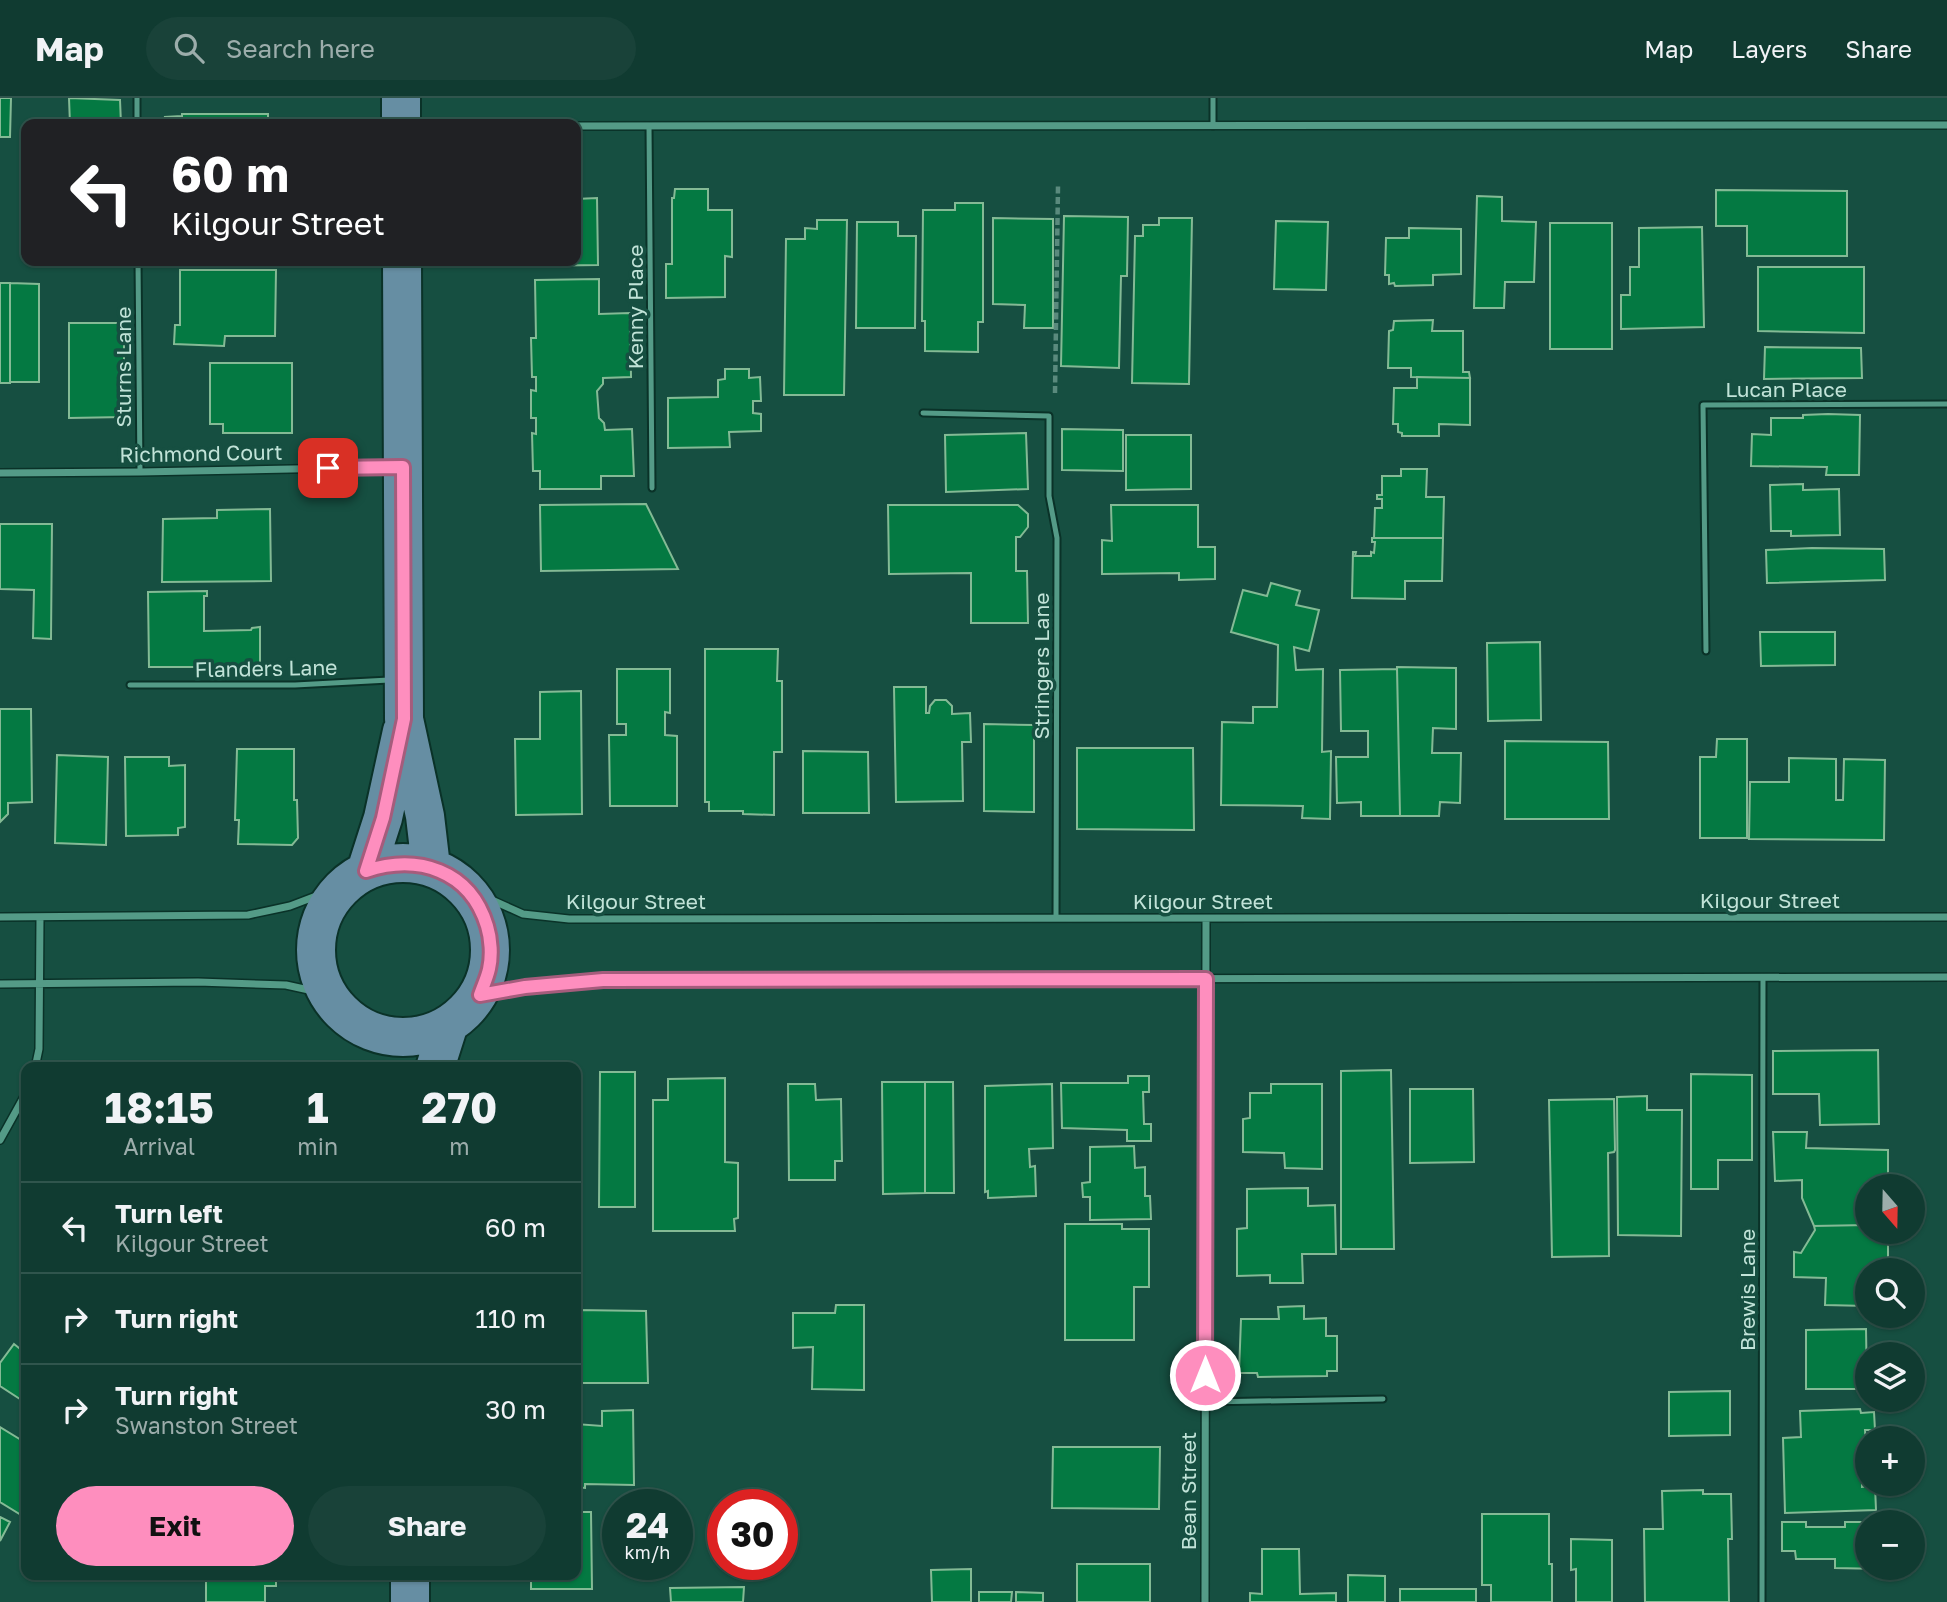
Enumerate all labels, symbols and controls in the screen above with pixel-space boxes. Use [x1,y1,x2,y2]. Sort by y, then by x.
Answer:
search box [146,17,636,80]
text: Map [35,29,104,68]
icon: search [170,29,208,67]
text: Search here [226,33,375,64]
text: Map [1644,34,1693,63]
text: Layers [1731,34,1807,63]
text: Share [1845,34,1912,63]
text: 60 m [171,144,289,203]
icon: left [56,147,147,238]
text: Kilgour Street [171,204,385,242]
street label: Kenny Place [622,245,648,369]
street label: Sturns Lane [110,307,136,427]
street label: Lucan Place [1725,376,1847,402]
pin [298,438,358,498]
street label: Richmond Court [119,439,283,467]
icon: arrive [309,449,347,487]
street label: Stringers Lane [1028,593,1054,739]
street label: Flanders Lane [194,654,338,682]
street label: Kilgour Street [1700,887,1840,913]
street label: Kilgour Street [566,888,706,914]
street label: Kilgour Street [1133,888,1273,914]
text: 18:15 [105,1082,214,1132]
text: 1 [307,1082,329,1132]
text: 270 [422,1082,497,1132]
text: Arrival [123,1132,195,1160]
text: min [297,1132,338,1160]
text: m [449,1132,470,1160]
north arrow [1855,1174,1925,1244]
map controls [1855,1174,1925,1580]
text: Turn left [115,1198,223,1229]
icon: left [56,1209,94,1247]
text: 60 m [485,1212,546,1243]
text: Kilgour Street [115,1229,269,1257]
street label: Brewis Lane [1734,1229,1760,1351]
button: search [1855,1258,1925,1328]
icon: right [56,1300,94,1338]
text: Turn right [115,1303,238,1334]
text: 110 m [475,1303,546,1334]
position arrow [1168,1338,1242,1412]
button: layers [1855,1342,1925,1412]
text: Turn right [115,1380,238,1411]
icon: right [56,1391,94,1429]
text: 30 m [485,1394,546,1425]
text: Swanston Street [115,1411,298,1439]
button: + [1855,1426,1925,1496]
street label: Bean Street [1175,1432,1201,1550]
button: Exit [56,1486,294,1566]
button: Share [308,1486,546,1566]
speed limit sign: 30 [707,1489,798,1580]
text: 24 [626,1504,669,1546]
button: − [1855,1510,1925,1580]
text: km/h [625,1541,670,1563]

